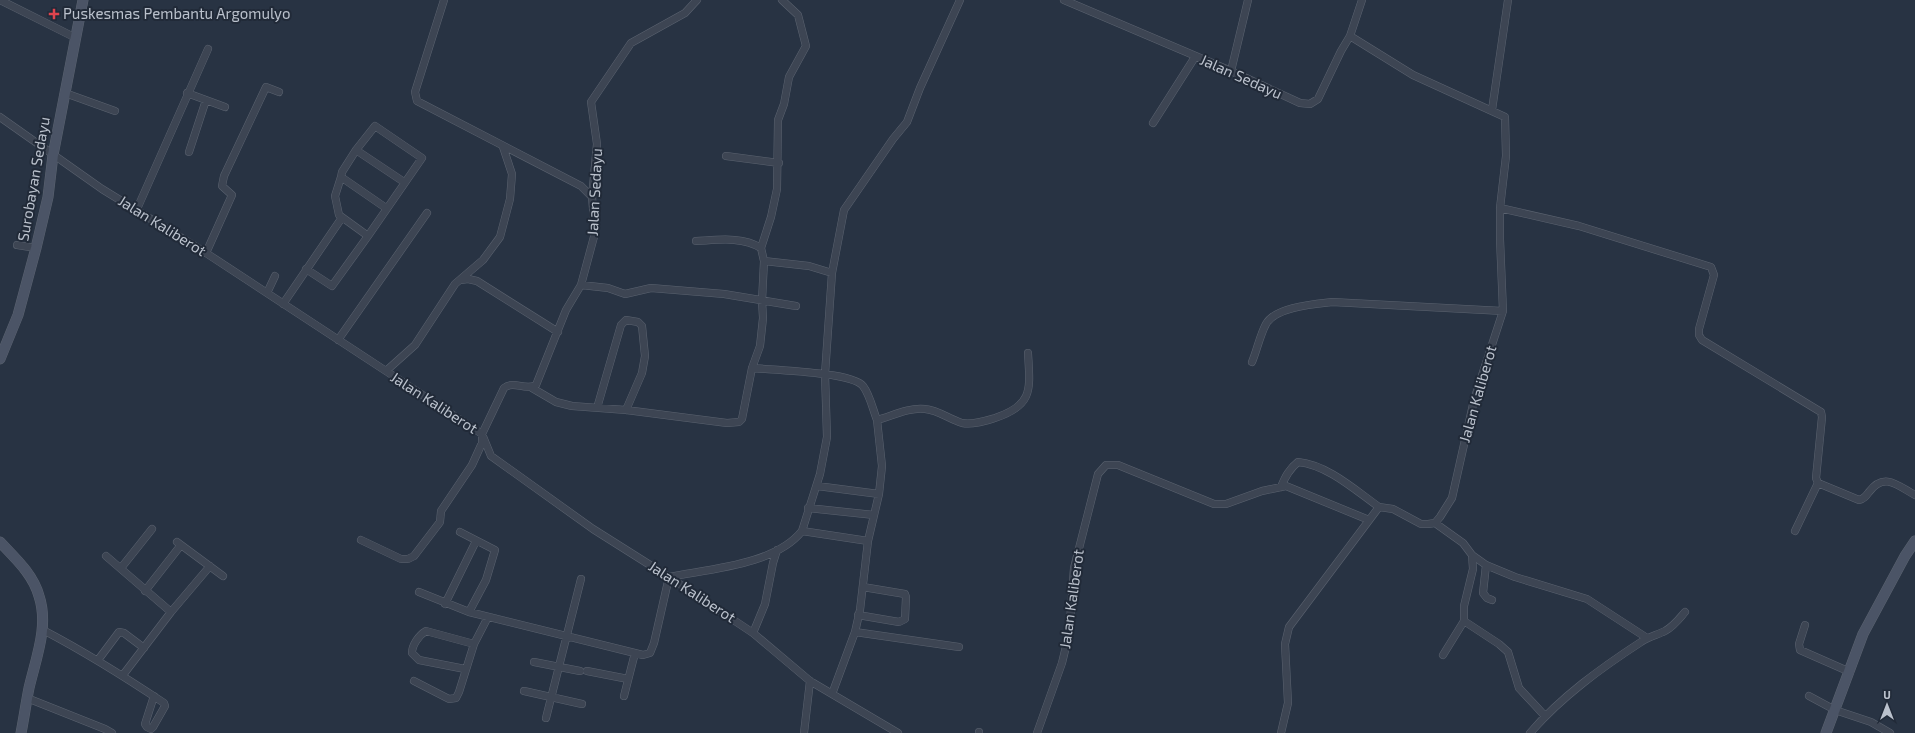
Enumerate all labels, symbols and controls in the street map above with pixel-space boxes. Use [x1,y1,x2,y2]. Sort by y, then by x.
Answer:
place label: Puskesmas Pembantu Argomulyo [63,4,290,22]
marker: Puskesmas Pembantu Argomulyo [48,8,60,20]
street label: Jalan Sedayu [1198,50,1285,102]
street label: Surobayan Sedayu [13,115,53,242]
street label: Jalan Sedayu [583,148,605,236]
street label: Jalan Kaliberot [115,191,210,259]
street label: Jalan Kaliberot [1455,343,1500,444]
street label: Jalan Kaliberot [388,367,482,437]
street label: Jalan Kaliberot [1055,548,1087,650]
street label: Jalan Kaliberot [646,556,740,626]
north arrow [1867,685,1907,725]
text: U [1883,688,1891,701]

